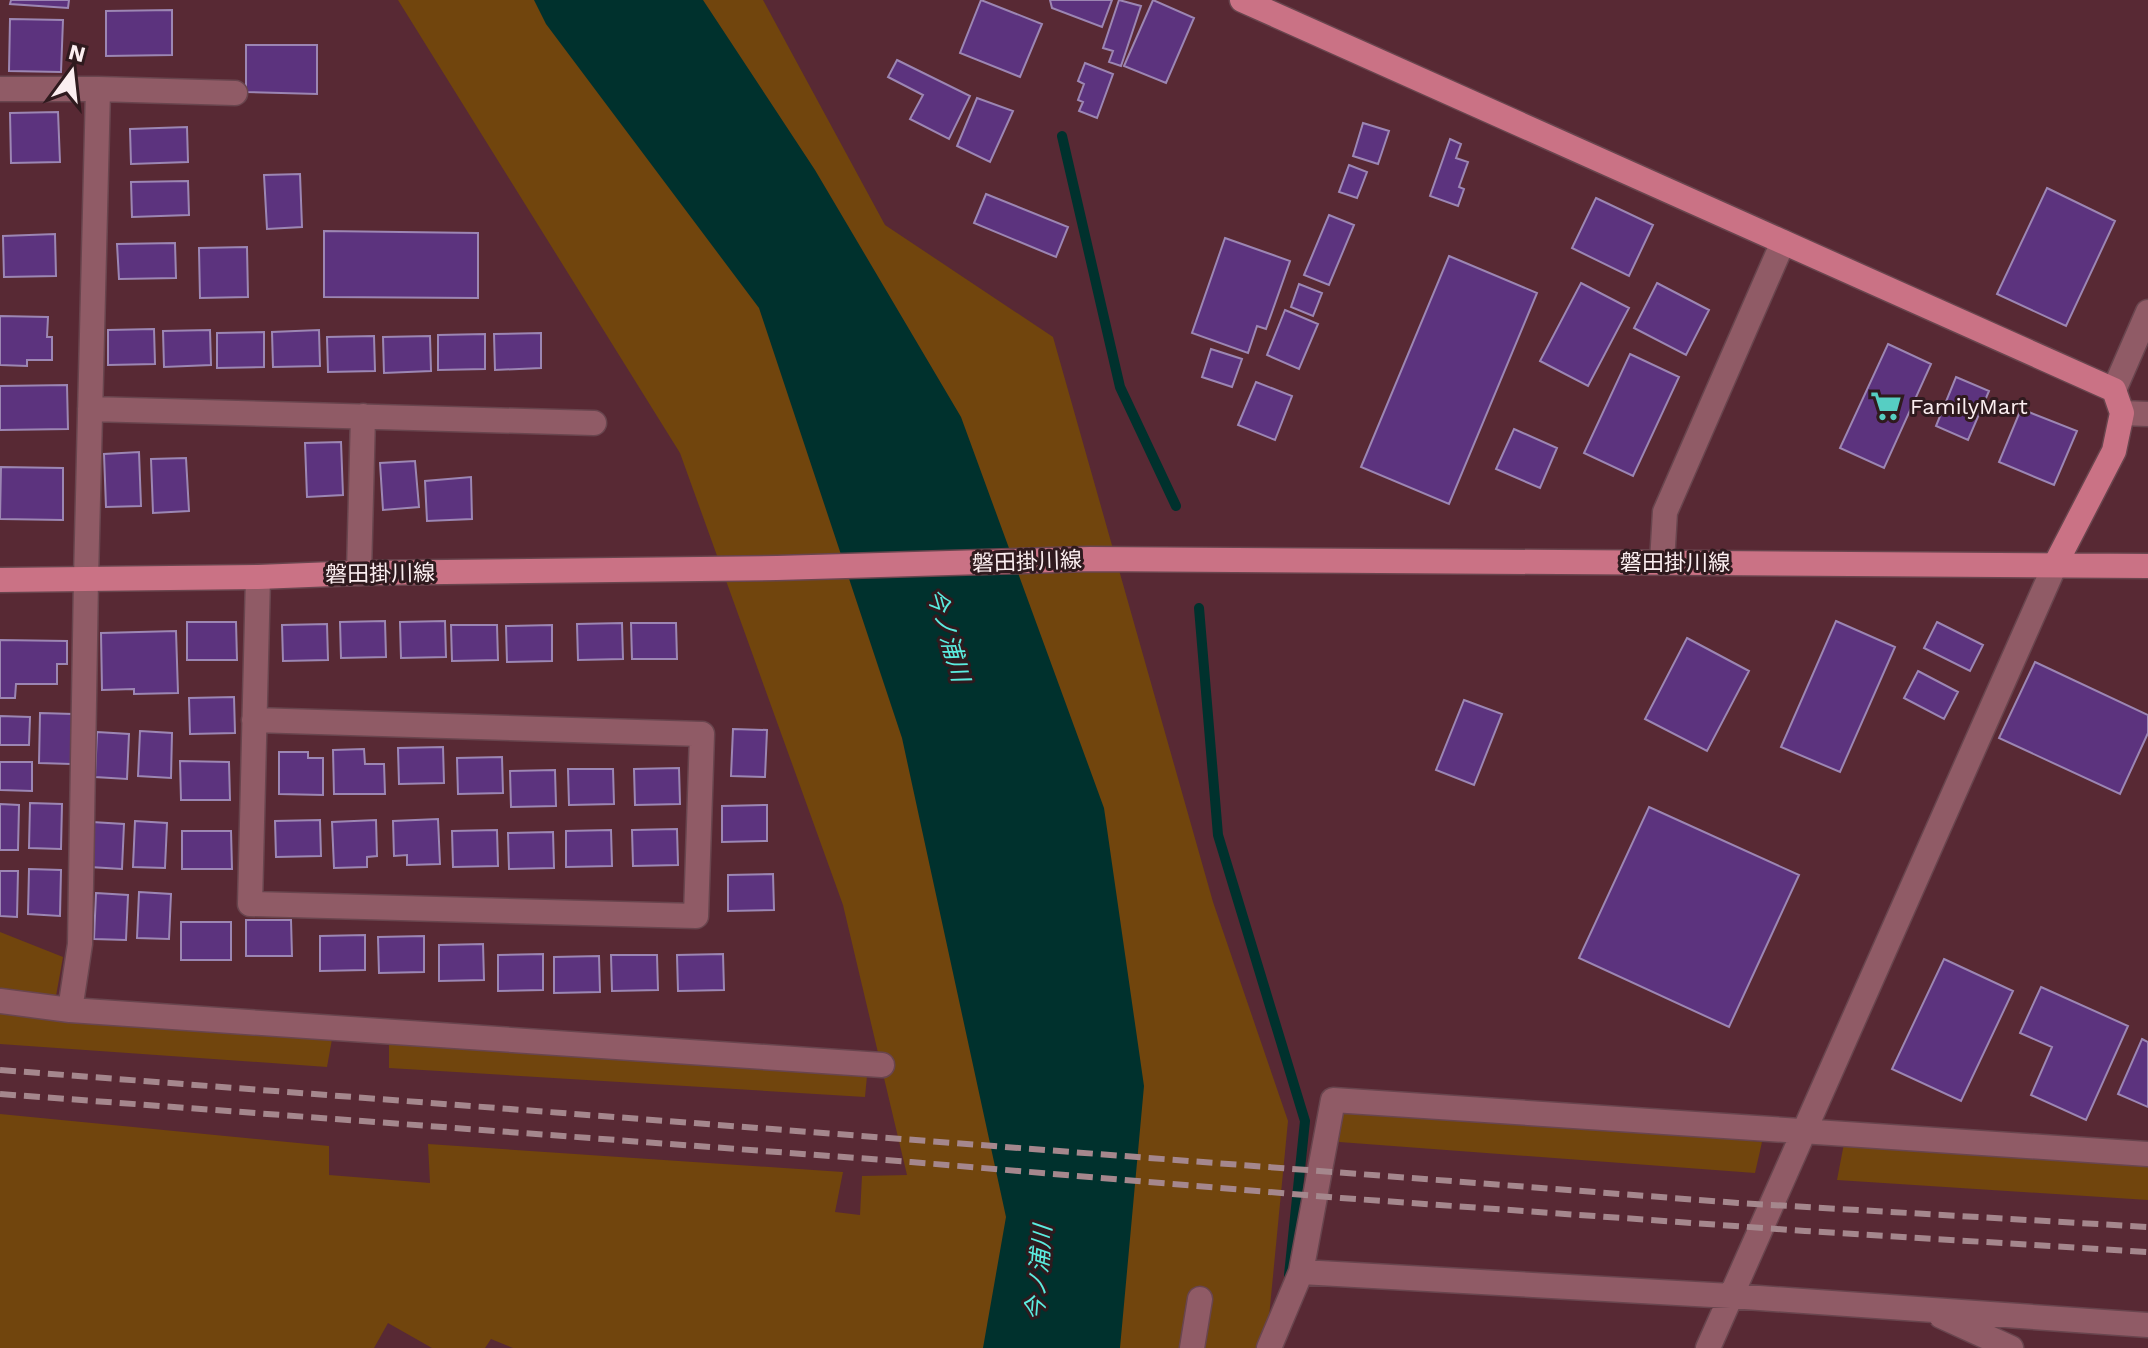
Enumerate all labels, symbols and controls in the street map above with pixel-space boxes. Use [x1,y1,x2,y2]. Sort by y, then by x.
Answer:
north arrow [32,32,112,112]
text: N [66,39,88,67]
supermarket icon: FamilyMart [1869,389,1903,423]
place label: FamilyMart [1910,394,2028,419]
street label: 磐田掛川線 [972,547,1082,576]
street label: 磐田掛川線 [1620,550,1730,575]
street label: 磐田掛川線 [325,560,435,587]
water label: 今ノ浦川 [921,585,976,688]
water label: 今ノ浦川 [1021,1221,1057,1322]

